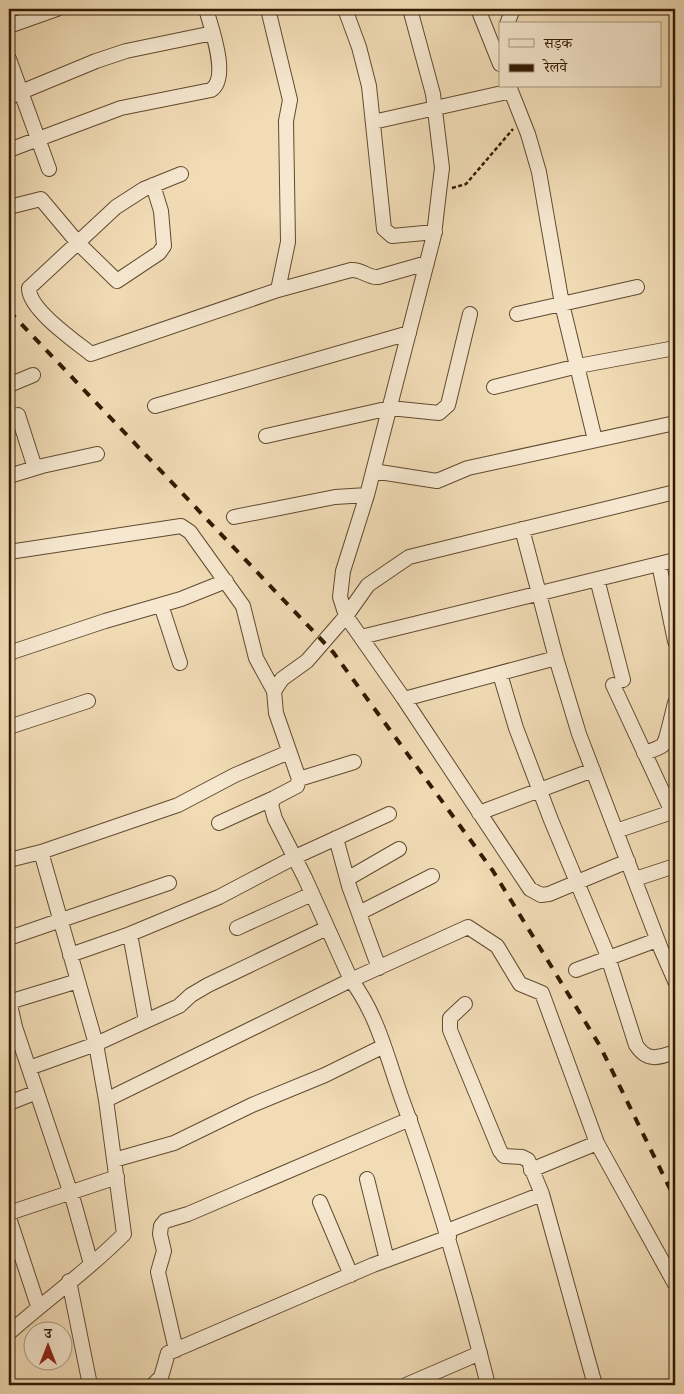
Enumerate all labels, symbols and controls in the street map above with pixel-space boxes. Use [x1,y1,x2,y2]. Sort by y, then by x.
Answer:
legend [499,22,662,88]
text: सड़क [543,34,573,53]
text: रेलवे [542,58,568,77]
north arrow [22,1322,72,1372]
text: उ [43,1325,52,1343]

